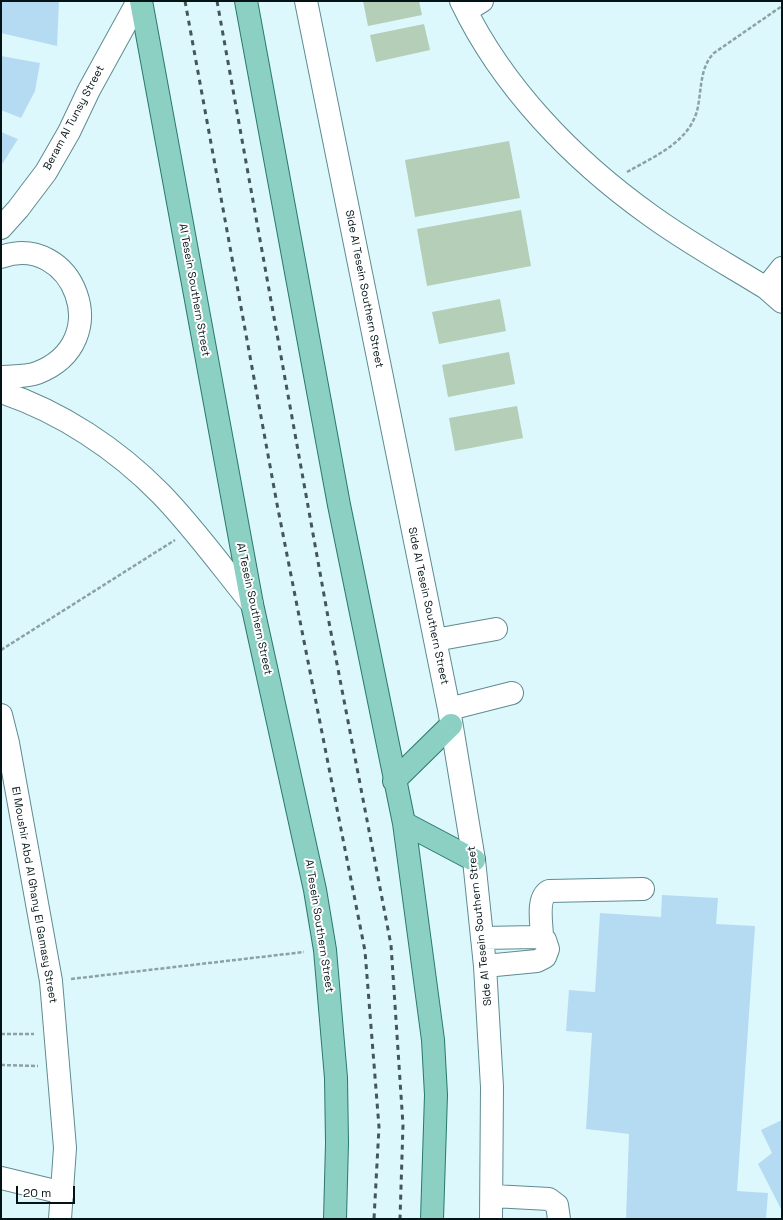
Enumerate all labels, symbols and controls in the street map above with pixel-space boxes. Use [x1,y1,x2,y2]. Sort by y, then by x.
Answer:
street label: Beram Al Tunsy Street [41,63,107,173]
street label: Side Al Tesein Southern Street [342,209,386,369]
street label: Al Tesein Southern Street [176,222,212,358]
street label: Side Al Tesein Southern Street [405,526,451,686]
street label: Al Tesein Southern Street [234,542,274,676]
street label: El Moushir Abd Al Ghany El Gamasy Street [8,786,60,1004]
street label: Side Al Tesein Southern Street [465,845,495,1007]
street label: Al Tesein Southern Street [302,858,336,994]
scale bar [18,1178,77,1204]
text: 20 m [23,1185,51,1201]

